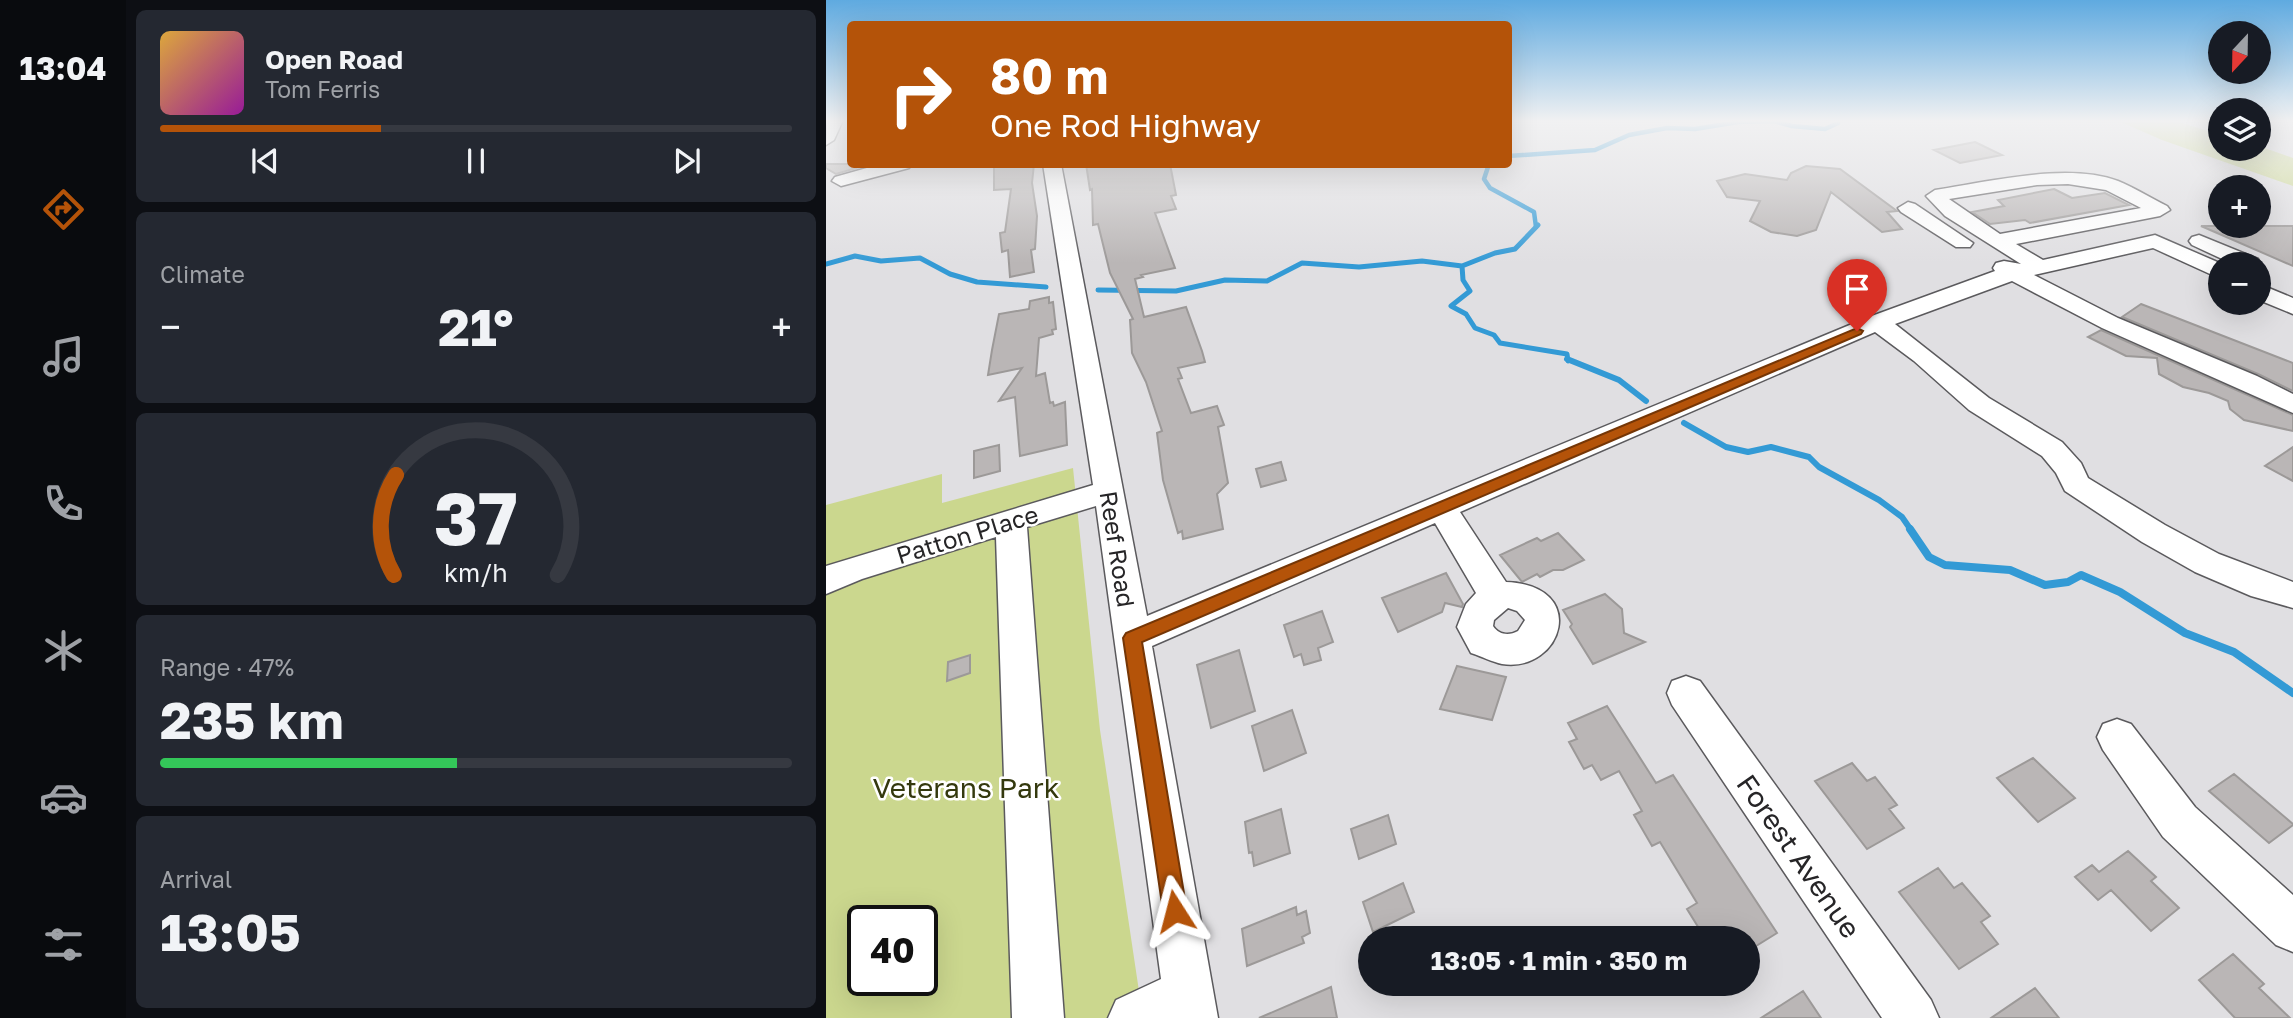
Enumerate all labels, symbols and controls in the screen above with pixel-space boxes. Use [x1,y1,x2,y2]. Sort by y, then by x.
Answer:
north arrow [2208,21,2272,84]
map controls [2208,21,2271,315]
text: Open Road [265,44,403,75]
text: 80 m [990,46,1108,105]
text: 13:04 [19,49,107,87]
icon: right [875,49,966,140]
text: Tom Ferris [265,75,380,103]
button: layers [2208,98,2271,161]
text: One Rod Highway [990,106,1261,144]
icon: previous [246,142,284,180]
icon: pause [457,142,495,180]
icon: next [668,142,706,180]
button: + [2208,175,2271,238]
icon: directions [39,185,88,234]
button: − [2208,252,2271,315]
pin [1827,259,1887,331]
text: Climate [160,260,245,288]
icon: arrive [1838,270,1876,308]
text: 21° [438,295,514,357]
text: − [160,304,181,349]
text: + [771,304,792,349]
icon: music [39,332,88,381]
text: 37 [434,474,518,561]
icon: phone [39,479,88,528]
street label: Reef Road [1095,489,1141,609]
street label: Patton Place [893,499,1041,569]
text: km/h [444,557,508,588]
icon: climate [39,626,88,675]
text: Range · 47% [160,653,294,681]
text: 235 km [160,688,344,750]
street label: Forest Avenue [1730,768,1868,944]
park label: Veterans Park [873,771,1060,804]
icon: car [39,773,88,822]
text: Arrival [160,865,232,893]
position arrow [1138,874,1212,948]
text: 13:05 [160,900,301,962]
speed limit sign: 40 [847,905,938,996]
icon: filters [39,920,88,969]
text: 13:05 · 1 min · 350 m [1431,945,1687,976]

